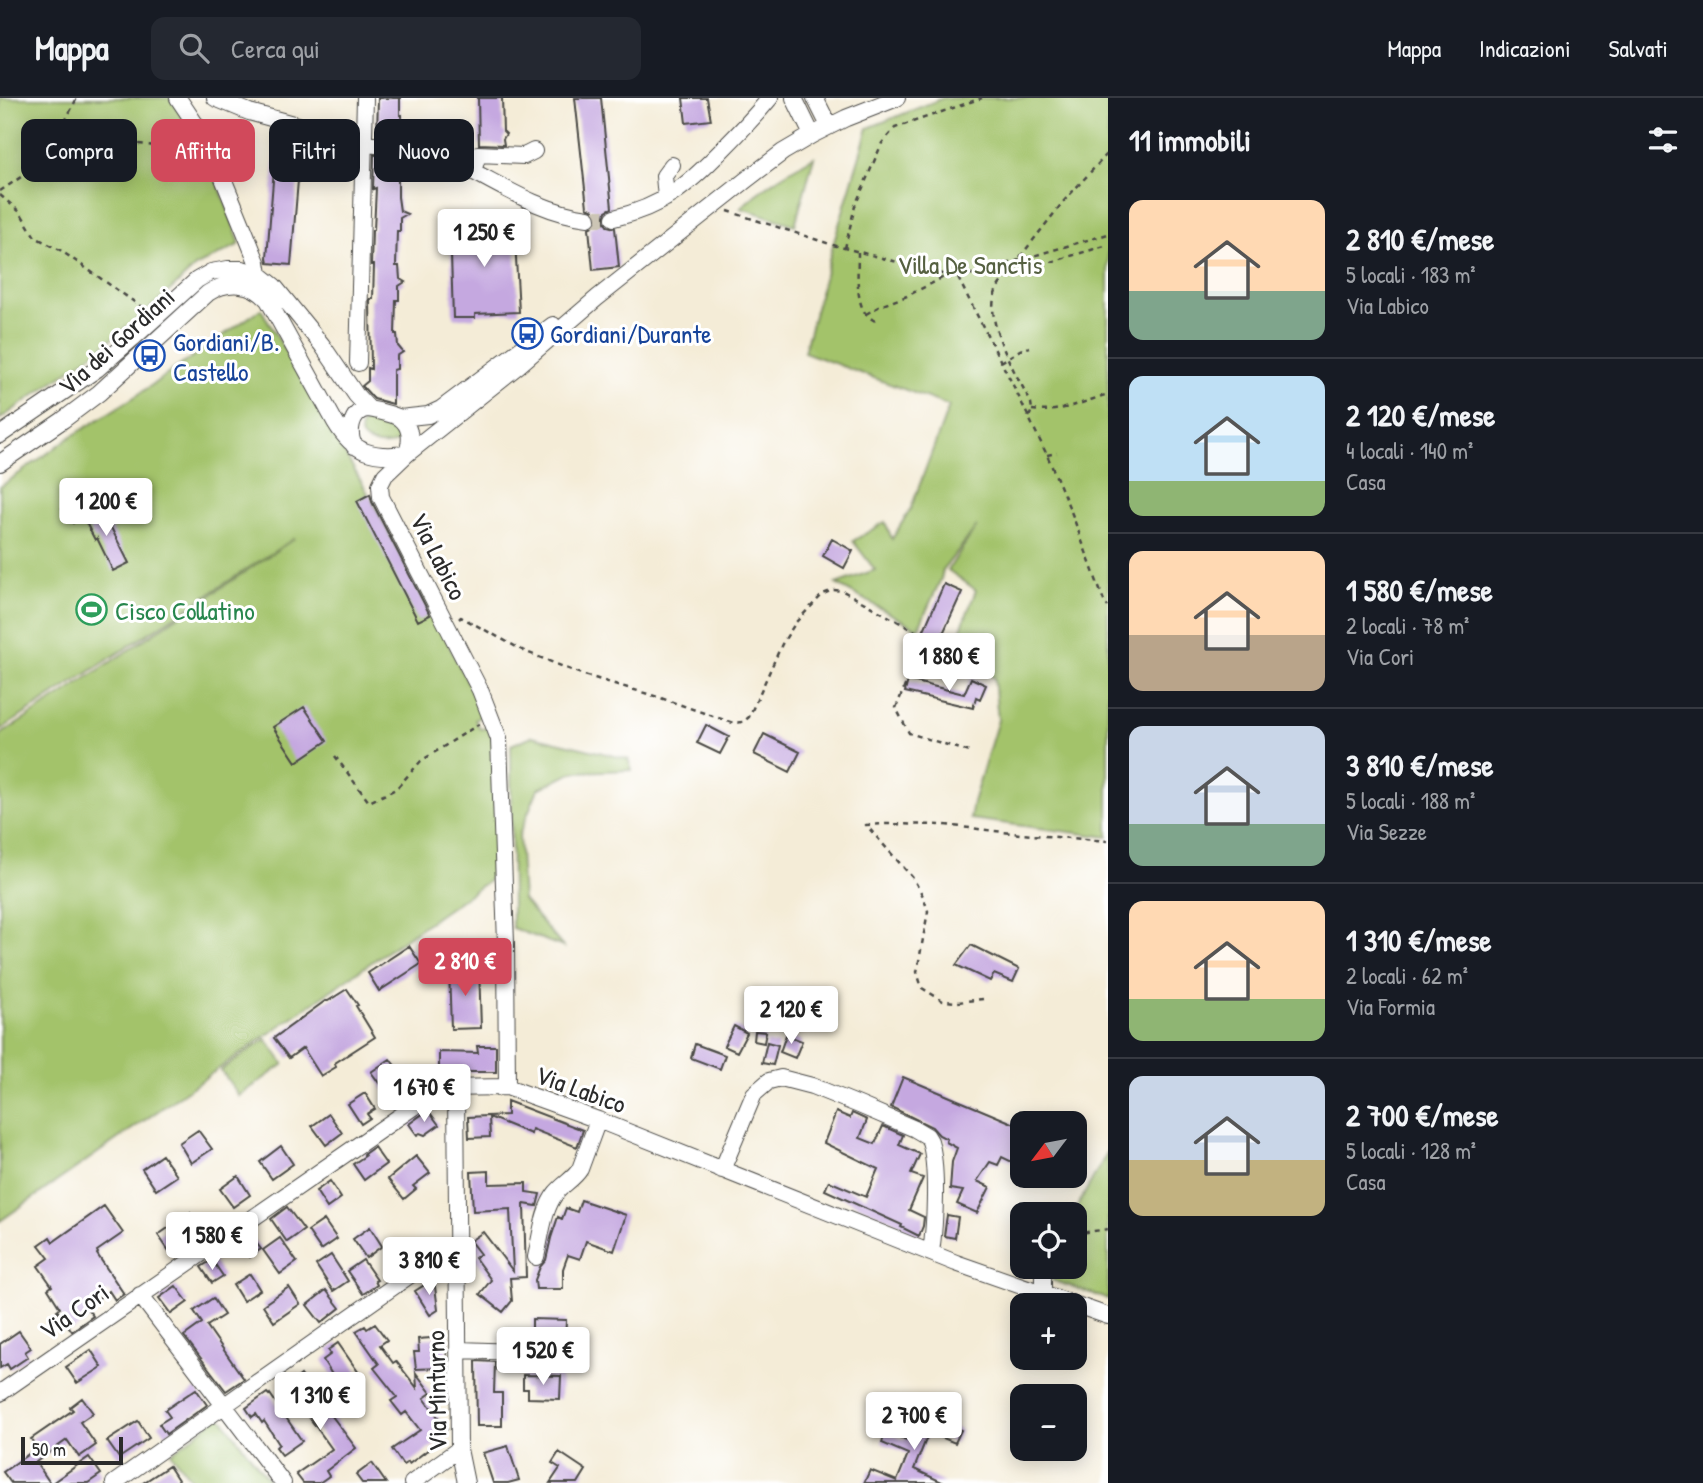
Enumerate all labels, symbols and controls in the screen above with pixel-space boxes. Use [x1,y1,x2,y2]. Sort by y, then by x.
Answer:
search box [151,17,641,80]
text: Mappa [35,26,109,70]
icon: search [175,29,213,67]
text: Cerca qui [231,31,320,66]
text: Mappa [1387,32,1441,64]
text: Indicazioni [1479,32,1571,64]
text: Salvati [1609,32,1668,64]
chip: Compra [21,119,137,182]
chip: Affitta [151,119,255,182]
chip: Filtri [269,119,360,182]
chip: Nuovo [374,119,474,182]
text: 11 immobili [1129,120,1251,160]
icon: filters [1644,121,1682,159]
pin: 1 250 € [419,209,549,269]
text: 1 250 € [454,216,514,247]
text: 2 810 €/mese [1346,219,1494,259]
icon: home [1185,228,1269,312]
park label: Villa De Sanctis [897,247,1043,282]
text: 5 locali · 183 m² [1346,259,1476,290]
street label: Via dei Gordiani [50,279,182,403]
text: Via Labico [1346,290,1429,321]
bus stop icon: Gordiani/Durante [510,316,544,350]
place label: Gordiani/Durante [550,316,712,351]
place label: Gordiani/B. Castello [173,324,279,389]
bus stop icon: Gordiani/B. Castello [133,339,167,373]
text: 2 120 €/mese [1346,395,1495,435]
icon: home [1185,404,1269,488]
text: 4 locali · 140 m² [1346,435,1473,466]
text: Casa [1346,466,1386,497]
pin: 1 200 € [41,478,171,538]
text: 1 200 € [75,485,137,516]
street label: Via Labico [402,506,476,606]
text: 1 580 €/mese [1346,570,1493,610]
icon: home [1185,579,1269,663]
sports icon: Cisco Collatino [75,593,109,627]
place label: Cisco Collatino [115,593,255,628]
text: 2 locali · 78 m² [1346,610,1469,641]
pin: 1 880 € [884,634,1014,693]
text: 1 880 € [919,640,979,671]
text: Via Cori [1346,641,1414,672]
text: 3 810 €/mese [1346,745,1494,785]
icon: home [1185,754,1269,838]
text: 5 locali · 188 m² [1346,785,1475,816]
text: Via Sezze [1346,816,1427,847]
text: 1 310 €/mese [1346,920,1491,960]
icon: home [1185,929,1269,1013]
pin: 2 810 € [400,939,530,998]
text: 2 810 € [434,945,496,976]
text: 2 locali · 62 m² [1346,960,1468,991]
pin: 2 120 € [726,986,856,1046]
text: Via Formia [1346,991,1435,1022]
text: 2 120 € [760,993,822,1024]
street label: Via Labico [531,1057,631,1121]
pin: 1 670 € [359,1065,489,1124]
text: 1 670 € [394,1071,454,1102]
text: 2 700 €/mese [1346,1095,1499,1135]
icon: home [1185,1104,1269,1188]
north arrow [1010,1111,1087,1188]
map controls [1010,1111,1087,1461]
text: 5 locali · 128 m² [1346,1135,1476,1166]
text: Casa [1346,1166,1386,1197]
button: locate [1010,1202,1087,1279]
pin: 1 580 € [147,1212,277,1272]
text: 1 580 € [182,1219,242,1250]
pin: 3 810 € [364,1238,494,1297]
text: 3 810 € [399,1244,459,1275]
street label: Via Cori [32,1275,116,1347]
button: + [1010,1293,1087,1370]
pin: 1 520 € [478,1328,608,1387]
street label: Via Minturno [417,1330,455,1452]
text: 1 520 € [513,1334,573,1365]
pin: 1 310 € [255,1372,385,1432]
text: 1 310 € [291,1379,349,1410]
button: − [1010,1384,1087,1461]
pin: 2 700 € [849,1392,979,1452]
text: 2 700 € [882,1399,946,1430]
scale bar [21,1434,122,1466]
text: 50 m [32,1436,66,1462]

